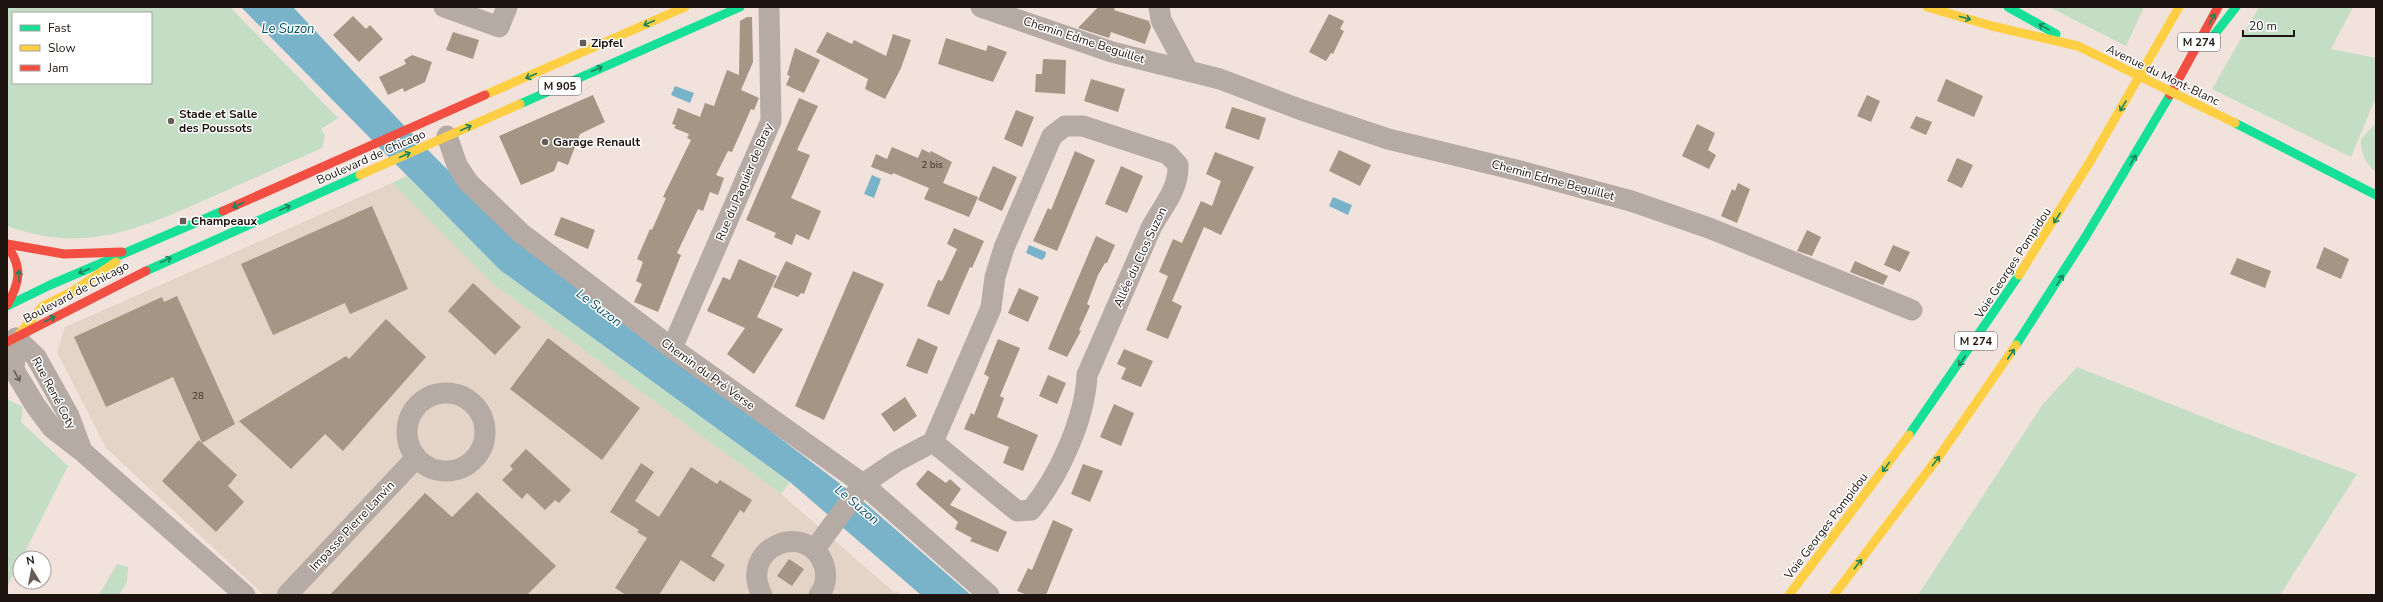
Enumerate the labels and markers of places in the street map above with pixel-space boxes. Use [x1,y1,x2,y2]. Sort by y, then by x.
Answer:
place label: Zipfel [591,35,623,51]
marker: Zipfel [578,38,588,48]
place label: Stade et Salle des Poussots [179,106,258,136]
marker: Stade et Salle des Poussots [166,116,176,126]
place label: Garage Renault [553,134,640,150]
marker: Garage Renault [540,137,550,147]
place label: Champeaux [191,213,257,229]
marker: Champeaux [178,216,188,226]

